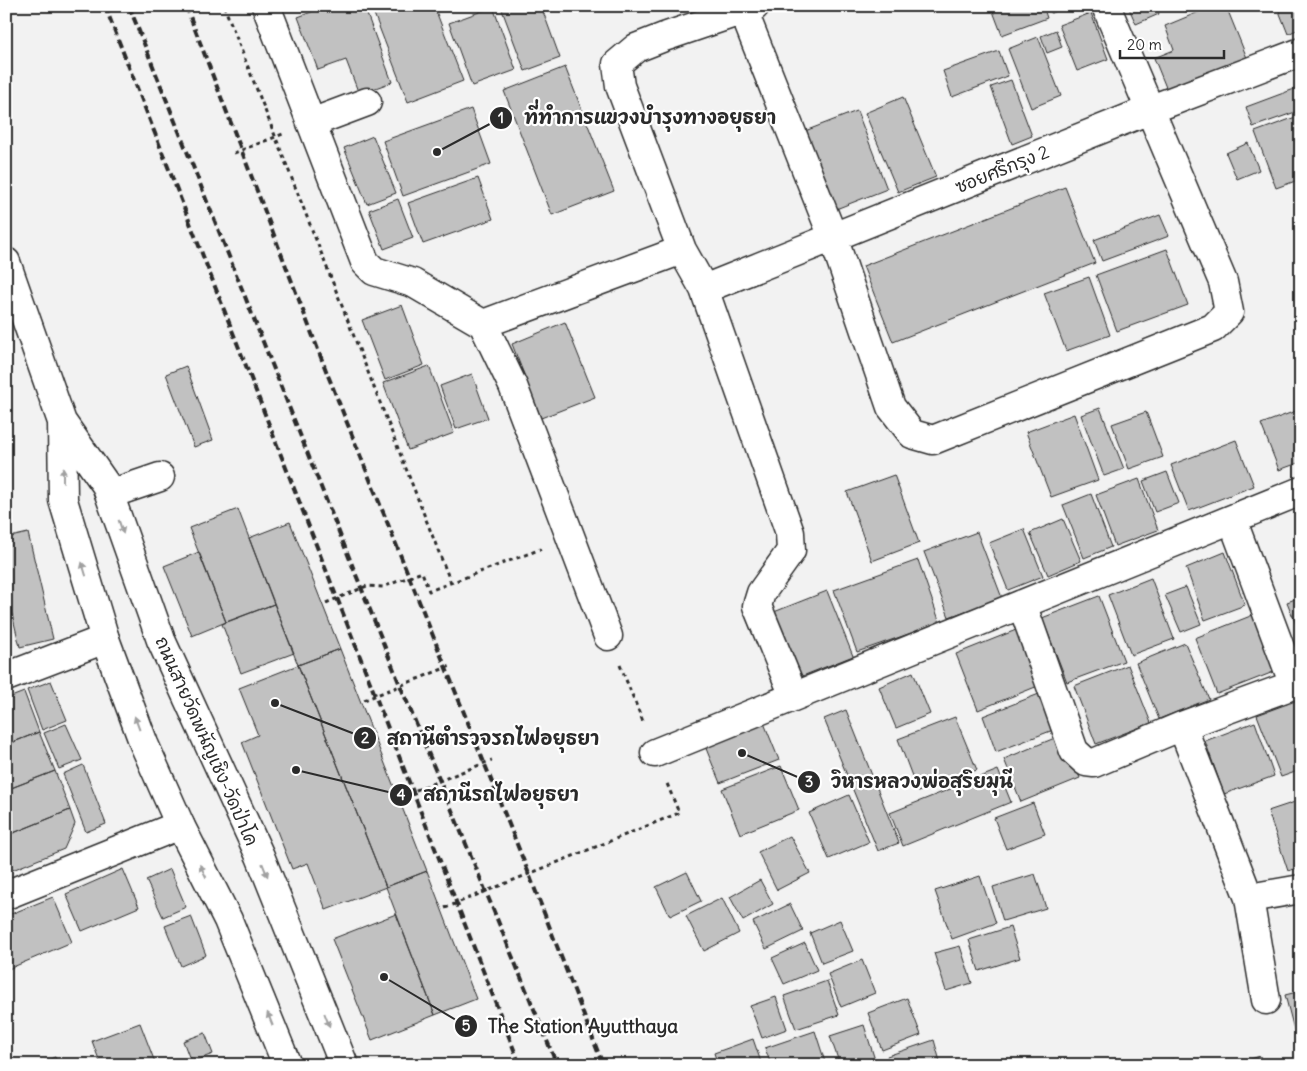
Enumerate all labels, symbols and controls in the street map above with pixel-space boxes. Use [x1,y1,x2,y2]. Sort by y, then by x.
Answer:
scale bar [1120,28,1223,60]
text: 20 m [1127,35,1162,54]
text: ที่ทำการแขวงบำรุงทางอยุธยา [524,99,776,132]
callout: ที่ทำการแขวงบำรุงทางอยุธยา [489,101,786,135]
text: 1 [498,108,504,127]
street label: ซอยศรีกรุง 2 [952,140,1054,201]
one-way arrow [58,467,66,483]
one-way arrow [117,520,125,535]
one-way arrow [79,562,87,577]
street label: ถนนสายวัดพนัญเชิง-วัดป่าโค [150,632,265,849]
one-way arrow [133,715,141,730]
callout: สถานีตำรวจรถไฟอยุธยา [352,721,609,755]
text: สถานีตำรวจรถไฟอยุธยา [387,725,599,753]
text: 2 [361,728,369,747]
callout: วิหารหลวงพ่อสุริยมุนี [796,765,1023,799]
text: วิหารหลวงพ่อสุริยมุนี [830,768,1013,796]
text: 3 [805,772,813,791]
callout: สถานีรถไฟอยุธยา [388,778,589,812]
text: สถานีรถไฟอยุธยา [423,781,579,809]
text: 4 [397,785,406,804]
one-way arrow [261,863,269,878]
one-way arrow [199,864,207,878]
callout: The Station Ayutthaya [453,1009,688,1043]
one-way arrow [265,1012,273,1026]
one-way arrow [324,1013,331,1028]
text: The Station Ayutthaya [488,1014,678,1038]
text: 5 [462,1016,471,1035]

